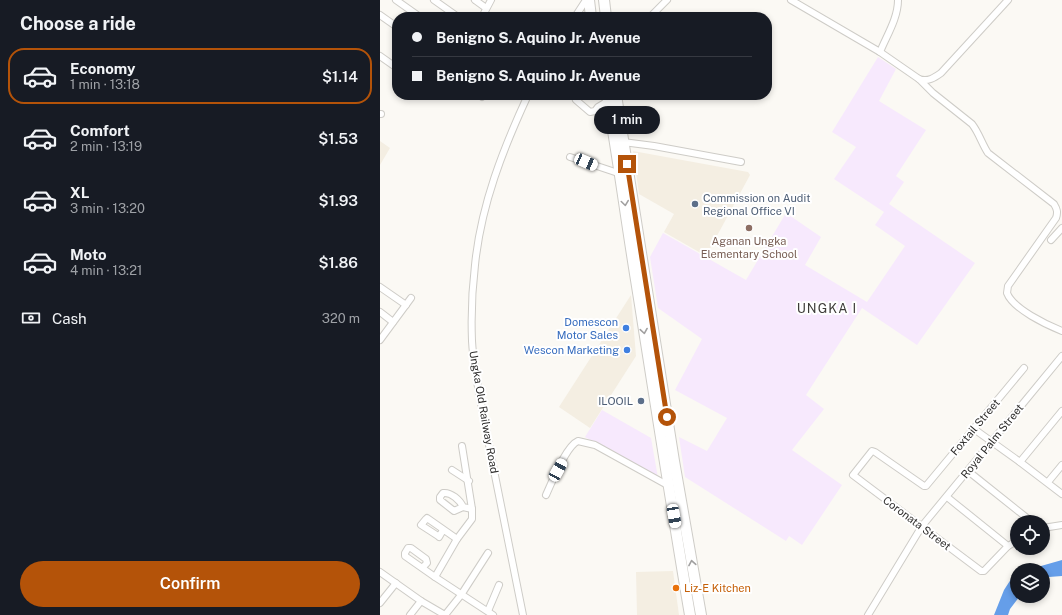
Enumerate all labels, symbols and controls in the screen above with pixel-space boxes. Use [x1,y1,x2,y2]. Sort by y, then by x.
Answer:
text: Choose a ride [20,13,136,34]
text: Benigno S. Aquino Jr. Avenue [436,29,641,46]
icon: car [22,58,58,94]
text: Economy [70,60,135,77]
text: Benigno S. Aquino Jr. Avenue [436,67,641,84]
text: $1.14 [322,68,358,85]
text: 1 min · 13:18 [70,77,140,92]
callout: 1 min [594,106,660,134]
text: 1 min [612,112,642,127]
icon: car [22,120,58,156]
text: Comfort [70,122,130,139]
text: $1.53 [318,130,358,147]
text: 2 min · 13:19 [70,139,142,154]
car [573,152,599,172]
route end [618,155,636,173]
icon: car [22,182,58,218]
text: XL [70,184,89,201]
text: $1.93 [319,192,358,209]
place label: Commission on Audit Regional Office VI [703,192,810,217]
one-way arrow [620,199,629,206]
marker: Commission on Audit Regional Office VI [690,199,700,209]
text: 3 min · 13:20 [70,201,145,216]
marker: Aganan Ungka Elementary School [744,223,754,233]
place label: Aganan Ungka Elementary School [701,235,797,260]
icon: car [22,244,58,280]
text: Moto [70,246,107,263]
text: $1.86 [318,254,358,271]
text: 4 min · 13:21 [70,263,142,278]
district label: UNGKA I [797,301,857,316]
icon: cash [20,307,42,329]
text: Cash [52,310,87,327]
text: 320 m [322,311,360,326]
place label: Domescon Motor Sales [557,316,618,341]
marker: Domescon Motor Sales [621,323,631,333]
one-way arrow [639,328,648,334]
place label: Wescon Marketing [524,344,619,356]
marker: Wescon Marketing [622,345,632,355]
street label: Ungka Old Railway Road [467,350,501,474]
place label: ILOOIL [598,395,633,407]
marker: ILOOIL [636,396,646,406]
street label: Foxtail Street [948,397,1002,457]
street label: Royal Palm Street [958,402,1026,480]
route start [658,408,676,426]
car [547,457,569,483]
street label: Coronata Street [881,494,953,552]
car [666,503,682,529]
map controls [1010,515,1050,603]
button: locate [1010,515,1050,555]
one-way arrow [688,560,696,566]
button: Confirm [20,561,360,607]
button: layers [1010,563,1050,603]
place label: Liz-E Kitchen [684,582,751,594]
marker: Liz-E Kitchen [671,583,681,593]

